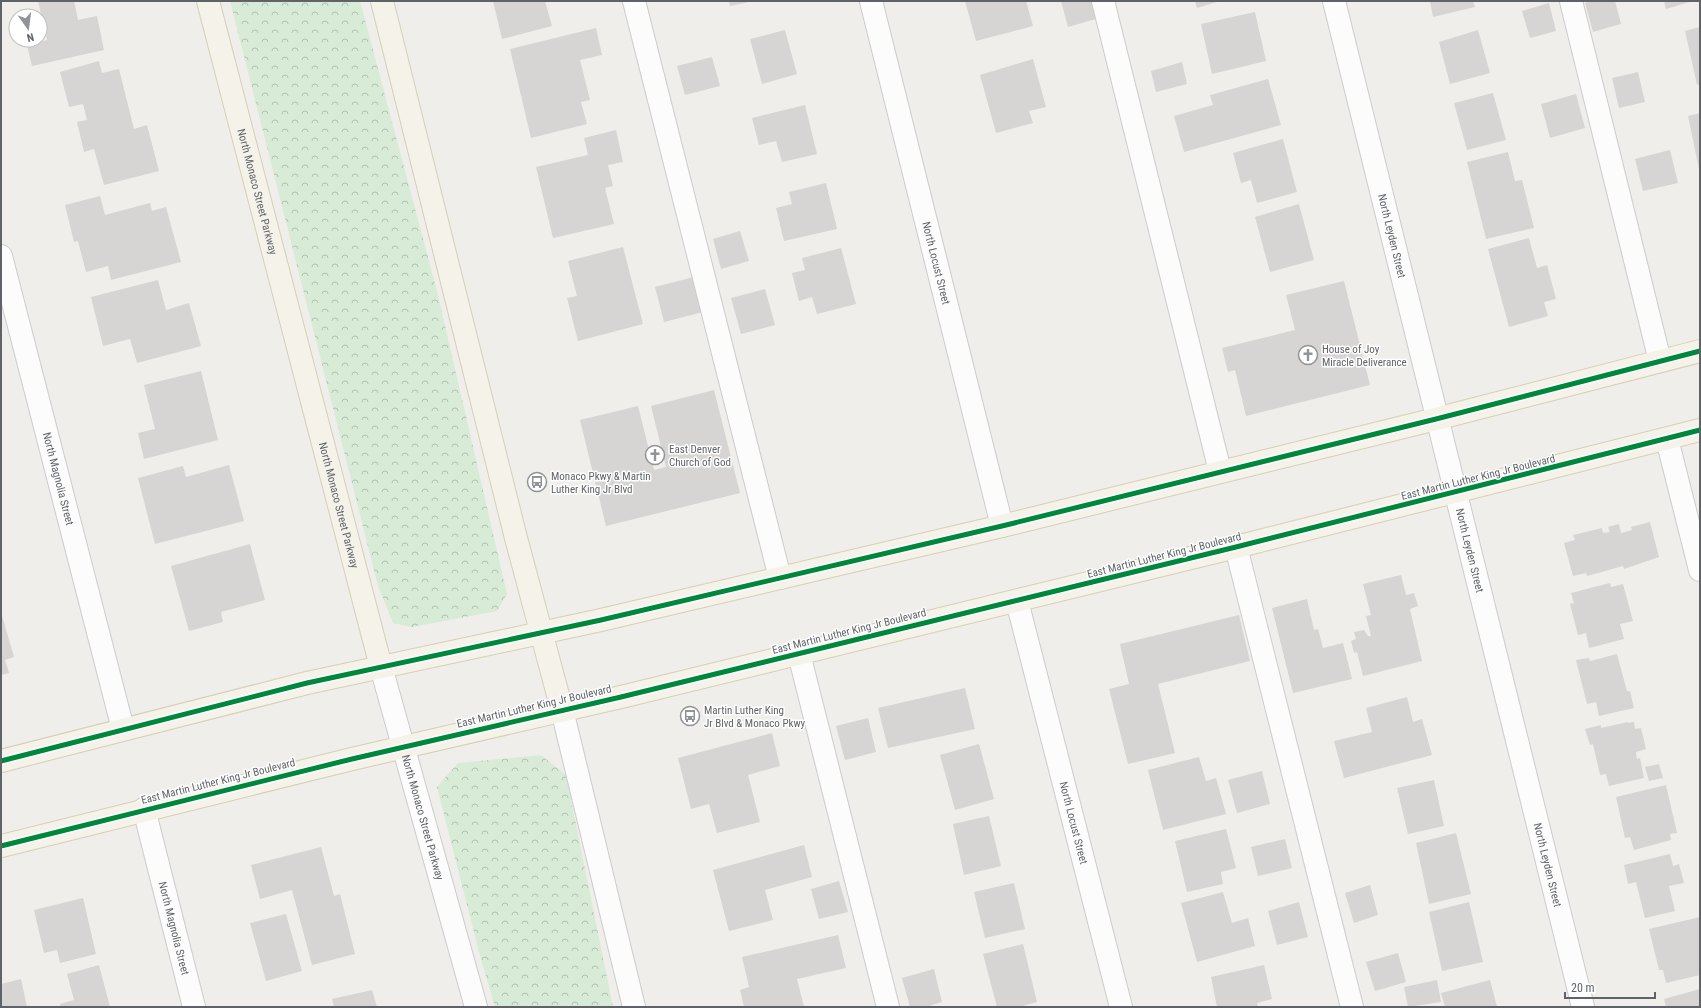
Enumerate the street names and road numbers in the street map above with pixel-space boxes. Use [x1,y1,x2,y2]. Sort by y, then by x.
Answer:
street label: North Monaco Street Parkway [234,127,280,257]
street label: North Leyden Street [1375,193,1408,279]
street label: North Locust Street [919,220,952,306]
street label: North Magnolia Street [40,431,76,527]
street label: North Monaco Street Parkway [316,441,361,570]
street label: East Martin Luther King Jr Boulevard [1400,452,1557,503]
street label: North Leyden Street [1453,507,1486,594]
street label: East Martin Luther King Jr Boulevard [1086,530,1243,581]
street label: East Martin Luther King Jr Boulevard [771,606,928,657]
street label: East Martin Luther King Jr Boulevard [456,682,613,731]
street label: North Monaco Street Parkway [399,753,446,882]
street label: East Martin Luther King Jr Boulevard [140,756,297,807]
street label: North Locust Street [1057,780,1090,866]
street label: North Leyden Street [1531,822,1564,908]
street label: North Magnolia Street [156,880,192,976]

